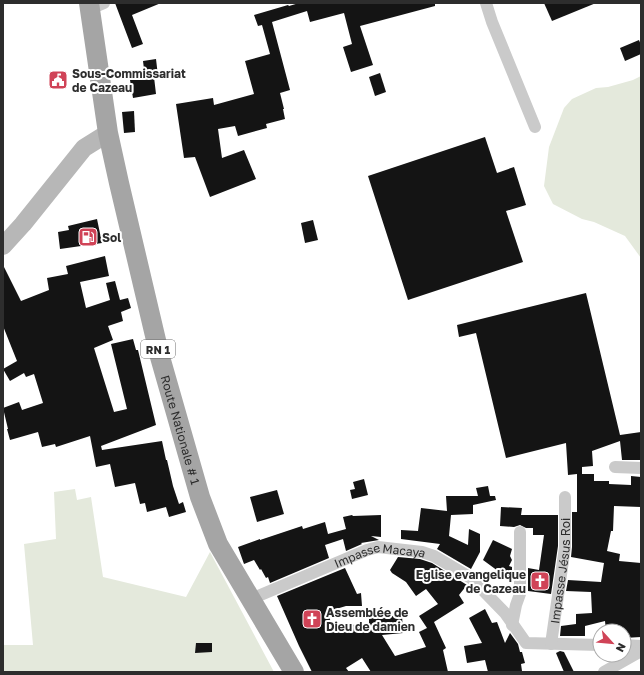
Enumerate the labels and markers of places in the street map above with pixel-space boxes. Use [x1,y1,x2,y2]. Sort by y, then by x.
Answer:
place label: Sous-Commissariat de Cazeau [72,66,186,95]
public building icon: Sous-Commissariat de Cazeau [47,69,69,91]
fuel station icon: Sol [77,226,99,248]
place label: Sol [102,230,121,245]
place label: Eglise evangelique de Cazeau [416,567,526,596]
church icon: Eglise evangelique de Cazeau [529,570,551,592]
place label: Assemblée de Dieu de damien [326,605,415,634]
church icon: Assemblée de Dieu de damien [301,608,323,630]

